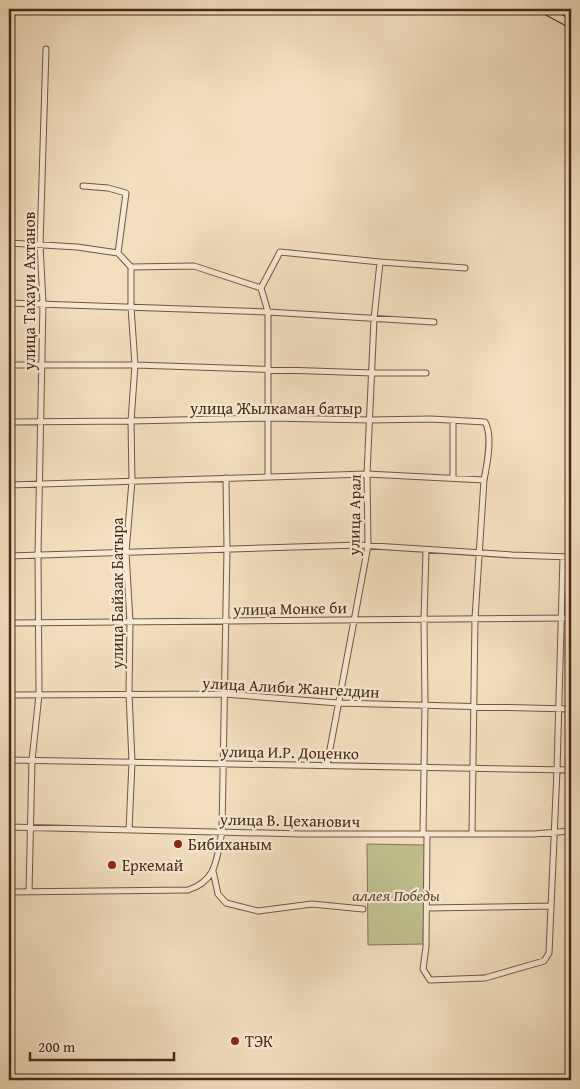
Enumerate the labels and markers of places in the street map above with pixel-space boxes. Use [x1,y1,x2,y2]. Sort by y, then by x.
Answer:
place label: Бибиханым [188,832,272,856]
marker: Бибиханым [172,838,184,850]
place label: Еркемай [122,853,184,877]
marker: Еркемай [106,859,118,871]
place label: ТЭК [245,1029,273,1053]
marker: ТЭК [229,1035,241,1047]

